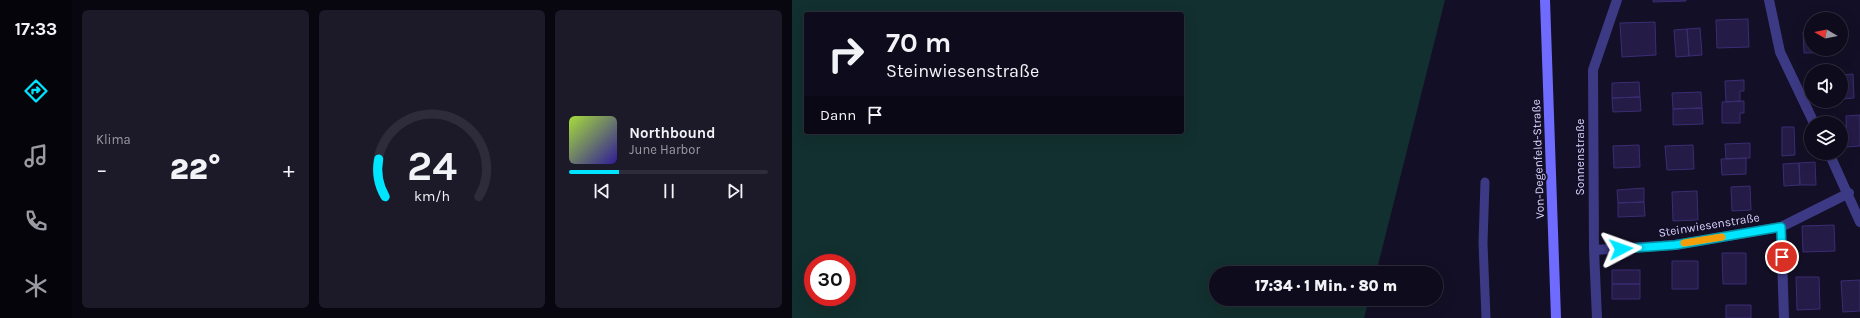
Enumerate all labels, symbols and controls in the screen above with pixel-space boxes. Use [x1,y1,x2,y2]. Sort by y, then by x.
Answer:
north arrow [1804,12,1848,56]
map controls [1804,12,1848,160]
text: 17:33 [15,18,57,40]
text: 70 m [886,26,951,59]
icon: right [820,28,872,80]
text: Steinwiesenstraße [886,60,1039,82]
button: sound [1804,64,1848,108]
icon: directions [22,77,50,105]
street label: Von-Degenfeld-Straße [1529,99,1547,219]
icon: arrive [864,104,886,126]
text: Dann [820,106,856,124]
button: layers [1804,116,1848,160]
street label: Sonnenstraße [1573,119,1587,196]
text: Northbound [629,124,715,142]
text: Klima [96,132,131,147]
icon: music [22,142,50,170]
text: 24 [407,142,457,190]
text: June Harbor [629,142,700,157]
text: 22° [170,151,221,187]
text: − [96,157,108,183]
text: + [283,157,295,183]
icon: previous [591,180,613,202]
icon: pause [658,180,680,202]
icon: next [724,180,746,202]
text: km/h [414,188,450,205]
icon: phone [22,207,50,235]
street label: Steinwiesenstraße [1657,210,1761,240]
position arrow [1600,228,1642,270]
pin [1765,240,1799,274]
icon: arrive [1771,246,1793,268]
speed limit sign: 30 [804,254,856,306]
icon: climate [22,272,50,300]
text: 17:34 · 1 Min. · 80 m [1255,277,1397,295]

